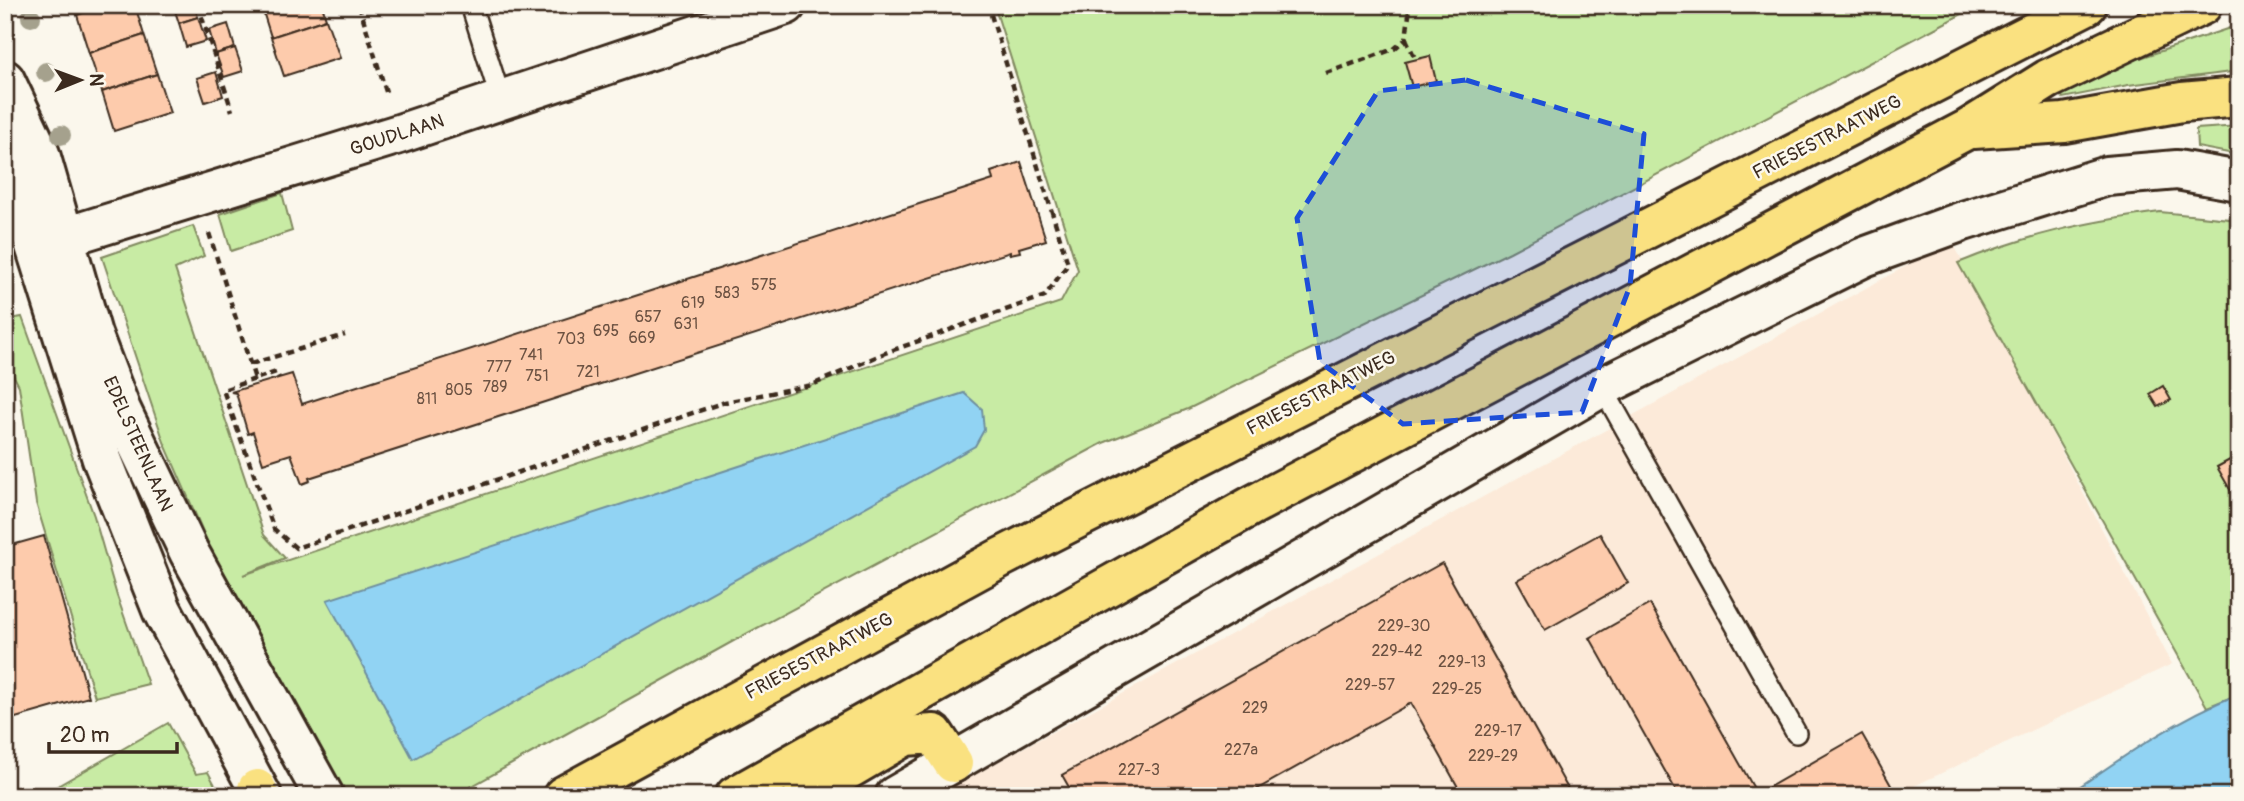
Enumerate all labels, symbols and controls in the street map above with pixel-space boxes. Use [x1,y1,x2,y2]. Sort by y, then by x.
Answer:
north arrow [46,46,116,116]
text: N [84,73,108,86]
street label: FRIESESTRAATWEG [1749,89,1905,185]
street label: GOUDLAAN [347,109,447,161]
house number: 575 [751,275,777,295]
house number: 583 [714,283,740,303]
house number: 619 [681,293,705,313]
house number: 657 [635,307,662,327]
house number: 631 [674,314,698,334]
house number: 695 [593,321,619,341]
house number: 669 [629,328,655,348]
house number: 703 [557,329,585,349]
house number: 741 [519,345,543,365]
street label: FRIESESTRAATWEG [1243,345,1399,441]
house number: 777 [486,357,512,377]
house number: 721 [576,362,600,382]
house number: 751 [525,366,549,386]
street label: EDELSTEENLAAN [98,373,178,515]
house number: 789 [483,377,507,397]
house number: 805 [445,380,473,400]
house number: 811 [417,389,437,409]
street label: FRIESESTRAATWEG [741,607,897,705]
house number: 229-30 [1378,616,1430,636]
house number: 229-42 [1371,641,1423,661]
house number: 229-13 [1438,652,1486,672]
house number: 229-57 [1345,675,1396,695]
house number: 229-25 [1432,679,1482,699]
house number: 229 [1242,698,1268,718]
scale bar [49,710,177,754]
house number: 229-17 [1474,721,1522,741]
text: 20 m [60,722,109,749]
house number: 227a [1224,740,1258,760]
house number: 229-29 [1468,746,1518,766]
house number: 227-3 [1118,760,1160,780]

